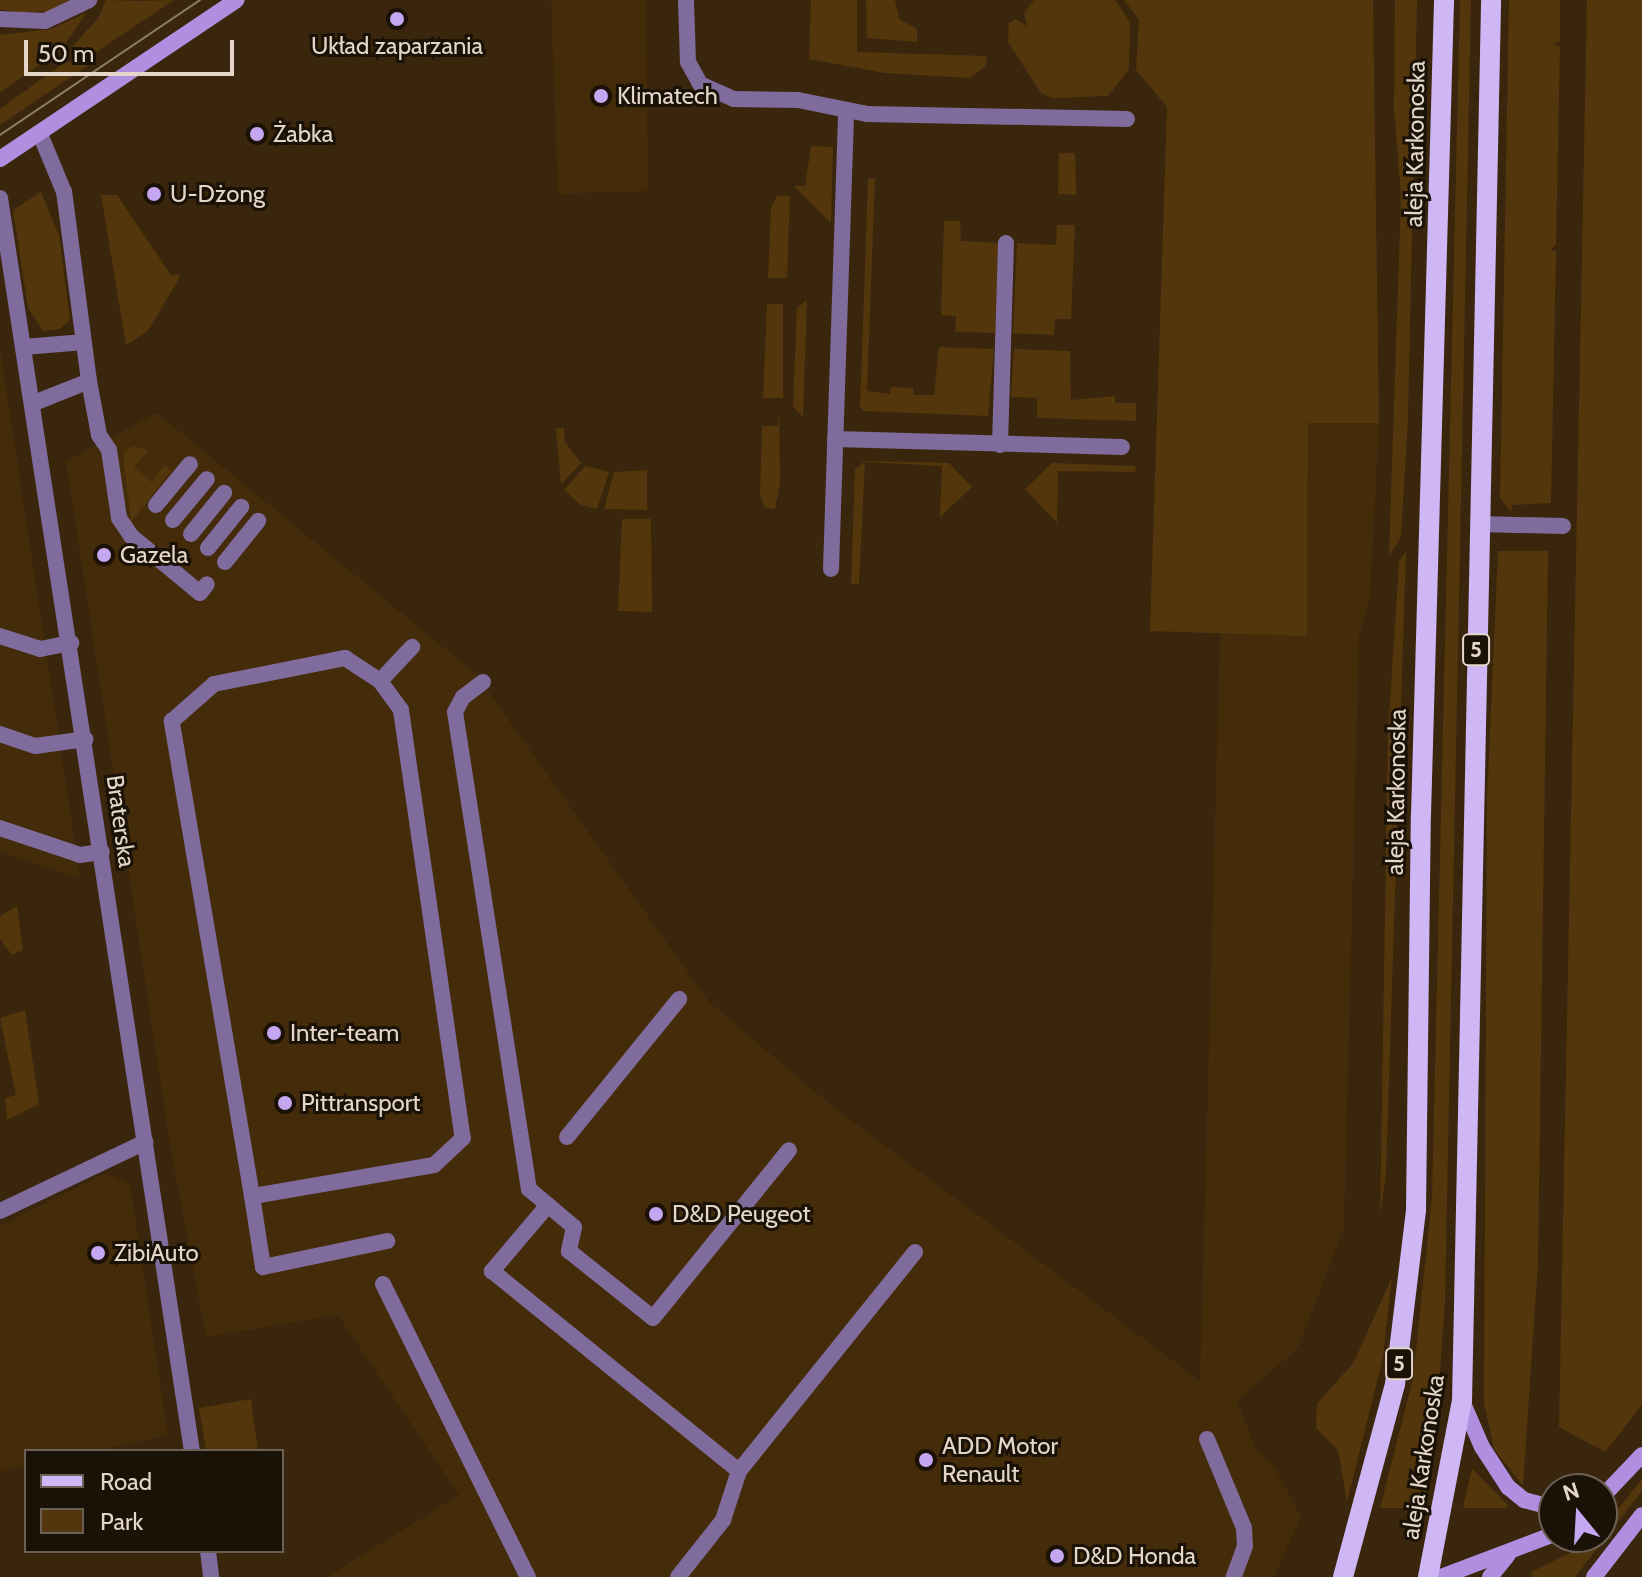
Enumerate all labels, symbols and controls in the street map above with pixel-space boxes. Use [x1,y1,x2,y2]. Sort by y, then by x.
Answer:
marker: Układ zaparzania [388,10,406,28]
scale bar [28,24,238,74]
place label: Układ zaparzania [311,32,483,60]
text: 50 m [38,39,94,68]
street label: aleja Karkonoska [1399,61,1431,227]
place label: Klimatech [617,82,718,110]
marker: Klimatech [592,87,610,105]
place label: Żabka [273,120,333,148]
marker: Żabka [248,125,266,143]
place label: U-Dżong [170,180,265,208]
marker: U-Dżong [145,185,163,203]
place label: Gazela [120,541,188,569]
marker: Gazela [95,546,113,564]
road number: 5 [1462,632,1490,668]
street label: aleja Karkonoska [1380,709,1412,875]
street label: Braterska [100,773,142,869]
place label: Inter-team [290,1019,399,1047]
marker: Inter-team [265,1024,283,1042]
place label: Pittransport [301,1089,420,1117]
marker: Pittransport [276,1094,294,1112]
place label: D&D Peugeot [672,1200,811,1228]
marker: D&D Peugeot [647,1205,665,1223]
place label: ZibiAuto [114,1239,199,1267]
marker: ZibiAuto [89,1244,107,1262]
road number: 5 [1385,1346,1413,1382]
street label: aleja Karkonoska [1396,1373,1450,1541]
place label: ADD Motor Renault [942,1432,1058,1488]
legend [24,1449,284,1553]
marker: ADD Motor Renault [917,1451,935,1469]
text: Road [100,1467,152,1496]
north arrow [1538,1473,1618,1553]
text: N [1559,1476,1583,1507]
text: Park [100,1507,143,1536]
place label: D&D Honda [1073,1542,1196,1570]
marker: D&D Honda [1048,1547,1066,1565]

